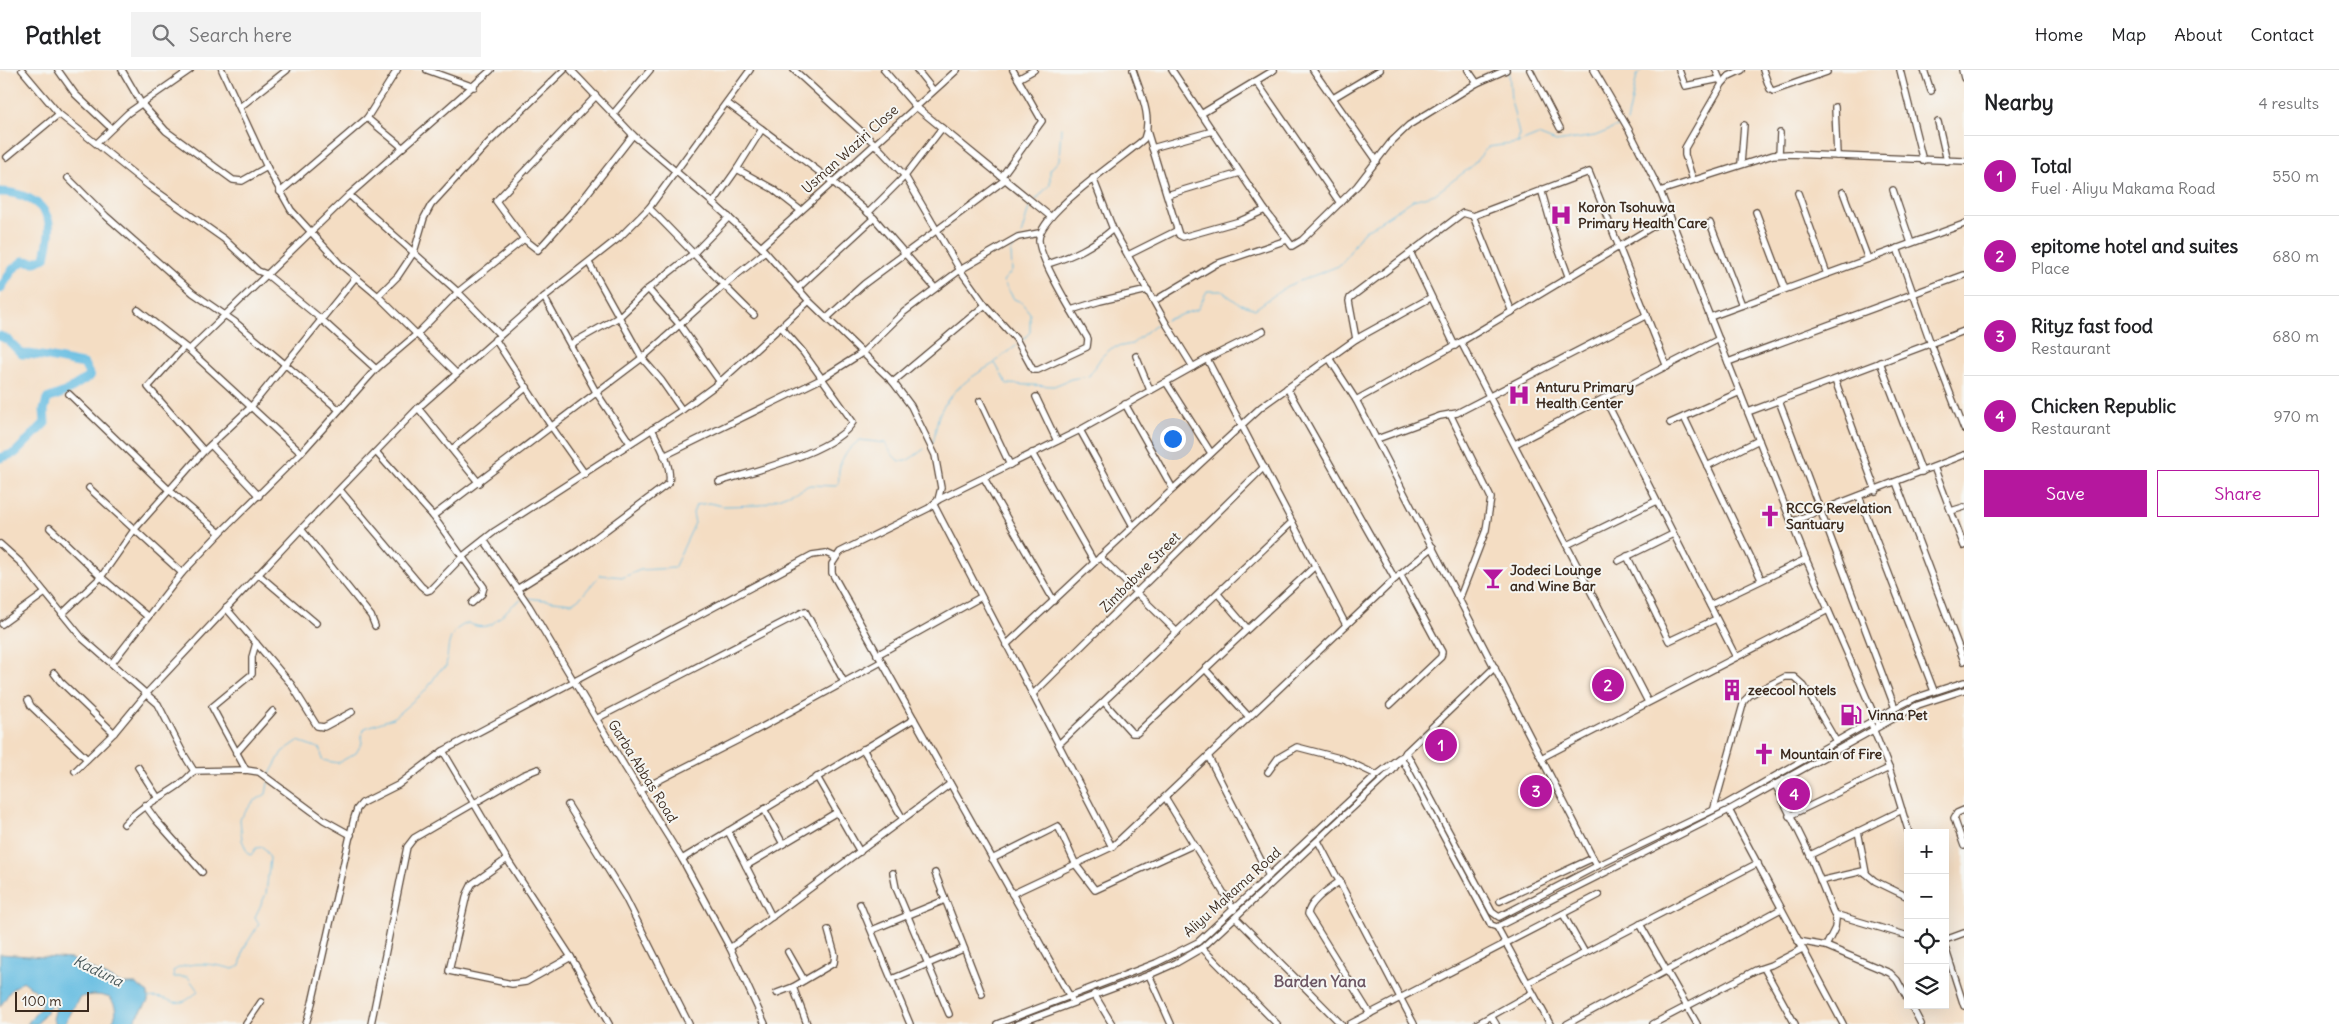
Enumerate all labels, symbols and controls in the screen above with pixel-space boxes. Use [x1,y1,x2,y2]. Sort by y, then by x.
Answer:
search box [131,12,481,57]
text: Pathlet [25,20,101,50]
icon: search [149,21,177,49]
text: Search here [189,23,292,47]
text: Home [2035,23,2083,46]
text: Map [2111,23,2146,46]
text: About [2174,23,2222,46]
text: Contact [2250,23,2314,46]
text: Nearby [1984,89,2054,116]
text: 4 results [2258,93,2319,113]
street label: Usman Waziri Close [798,101,902,197]
text: Total [2031,154,2072,178]
text: 1 [1997,166,2003,186]
text: 550 m [2272,166,2319,186]
text: Fuel · Aliyu Makama Road [2031,178,2215,198]
place label: Koron Tsohuwa Primary Health Care [1578,198,1708,232]
hospital icon: Koron Tsohuwa Primary Health Care [1548,202,1574,228]
text: epitome hotel and suites [2031,234,2238,258]
text: 2 [1996,246,2004,266]
text: 680 m [2272,246,2319,266]
text: Place [2031,258,2070,278]
text: Rityz fast food [2031,314,2153,338]
text: 3 [1995,326,2005,346]
text: 680 m [2272,326,2319,346]
text: Restaurant [2031,338,2111,358]
place label: Anturu Primary Health Center [1536,378,1634,412]
hospital icon: Anturu Primary Health Center [1506,382,1532,408]
text: Chicken Republic [2031,394,2176,418]
text: 4 [1995,406,2005,426]
text: 970 m [2274,406,2319,426]
text: Restaurant [2031,418,2111,438]
your location [1160,426,1186,452]
button: Save [1984,470,2147,517]
button: Share [2157,470,2319,517]
place label: RCCG Revelation Santuary [1786,499,1892,533]
church icon: RCCG Revelation Santuary [1757,503,1783,529]
street label: Zimbabwe Street [1096,528,1184,616]
place label: Jodeci Lounge and Wine Bar [1510,561,1602,595]
bar icon: Jodeci Lounge and Wine Bar [1480,565,1506,591]
pin: 2 [1592,666,1624,704]
building icon: zeecool hotels [1719,677,1745,703]
place label: zeecool hotels [1748,681,1837,699]
fuel station icon: Vinna Pet [1838,702,1864,728]
place label: Vinna Pet [1868,706,1928,724]
street label: Garba Abbas Road [604,716,682,826]
pin: 1 [1425,726,1457,764]
church icon: Mountain of Fire [1751,741,1777,767]
place label: Mountain of Fire [1780,745,1883,763]
pin: 3 [1520,772,1552,810]
pin: 4 [1778,775,1810,813]
map controls [1904,829,1949,1009]
button: + [1904,829,1949,874]
street label: Aliyu Makama Road [1179,843,1285,941]
button: − [1904,874,1949,919]
button: locate [1904,919,1949,964]
water label: Kaduna [70,951,127,991]
button: layers [1904,964,1949,1009]
district label: Barden Yana [1274,971,1366,991]
scale bar [15,989,89,1012]
text: 100 m [22,992,62,1010]

